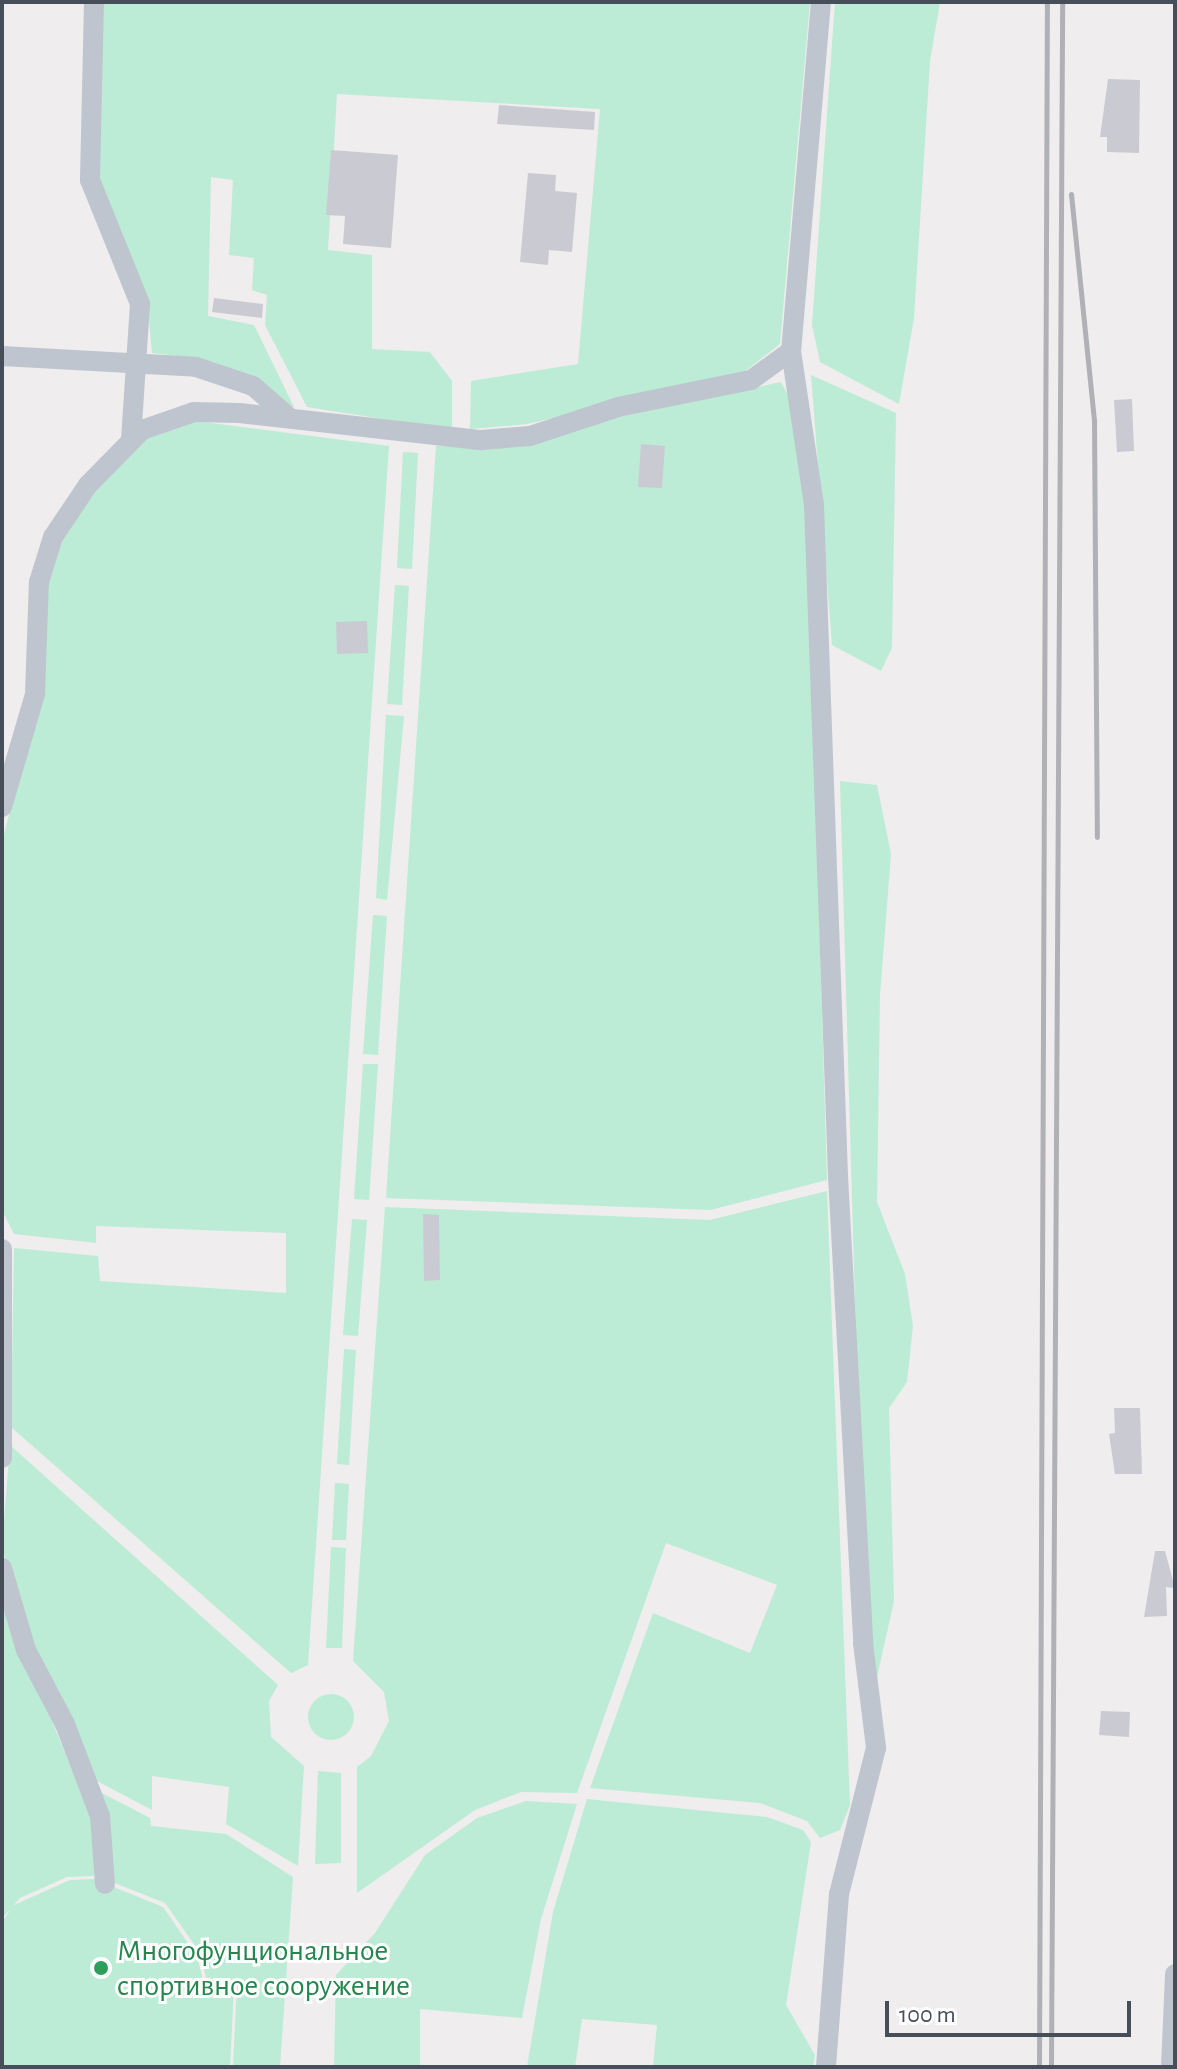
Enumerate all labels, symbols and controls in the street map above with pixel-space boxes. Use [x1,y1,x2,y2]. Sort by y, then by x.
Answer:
place label: Многофунциональное спортивное сооружение [117,1933,410,2004]
marker: Многофунциональное спортивное сооружение [92,1959,110,1977]
scale bar [889,1985,1135,2035]
text: 100 m [899,2003,956,2027]

